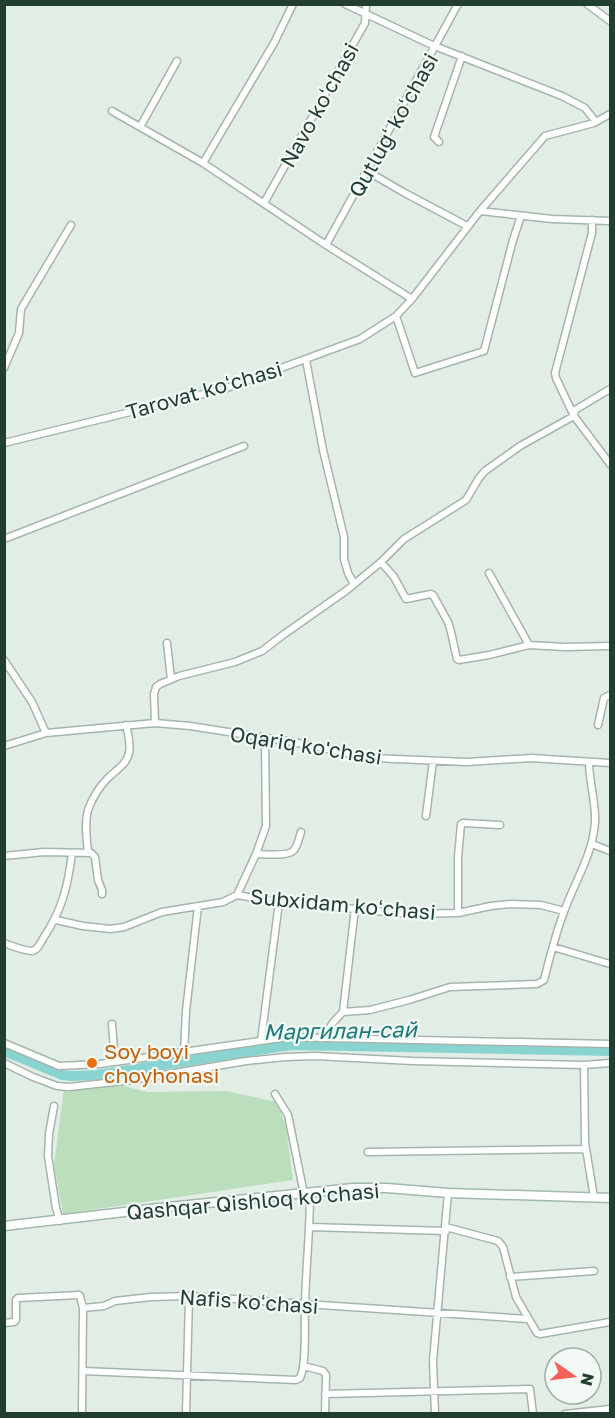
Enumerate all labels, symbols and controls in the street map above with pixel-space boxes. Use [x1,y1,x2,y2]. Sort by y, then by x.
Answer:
street label: Navo koʻchasi [274,38,364,172]
street label: Qutlugʻ koʻchasi [343,48,443,202]
street label: Tarovat koʻchasi [123,355,285,425]
street label: Oqariq ko'chasi [228,720,384,770]
street label: Subxidam koʻchasi [249,883,437,925]
water label: Маргилан-сай [263,1015,418,1045]
place label: Soy boyi choyhonasi [104,1038,219,1088]
marker: Soy boyi choyhonasi [85,1056,99,1070]
street label: Qashqar Qishloq koʻchasi [125,1177,381,1225]
street label: Nafis koʻchasi [179,1283,319,1319]
north arrow [543,1346,603,1406]
text: N [576,1371,599,1388]

